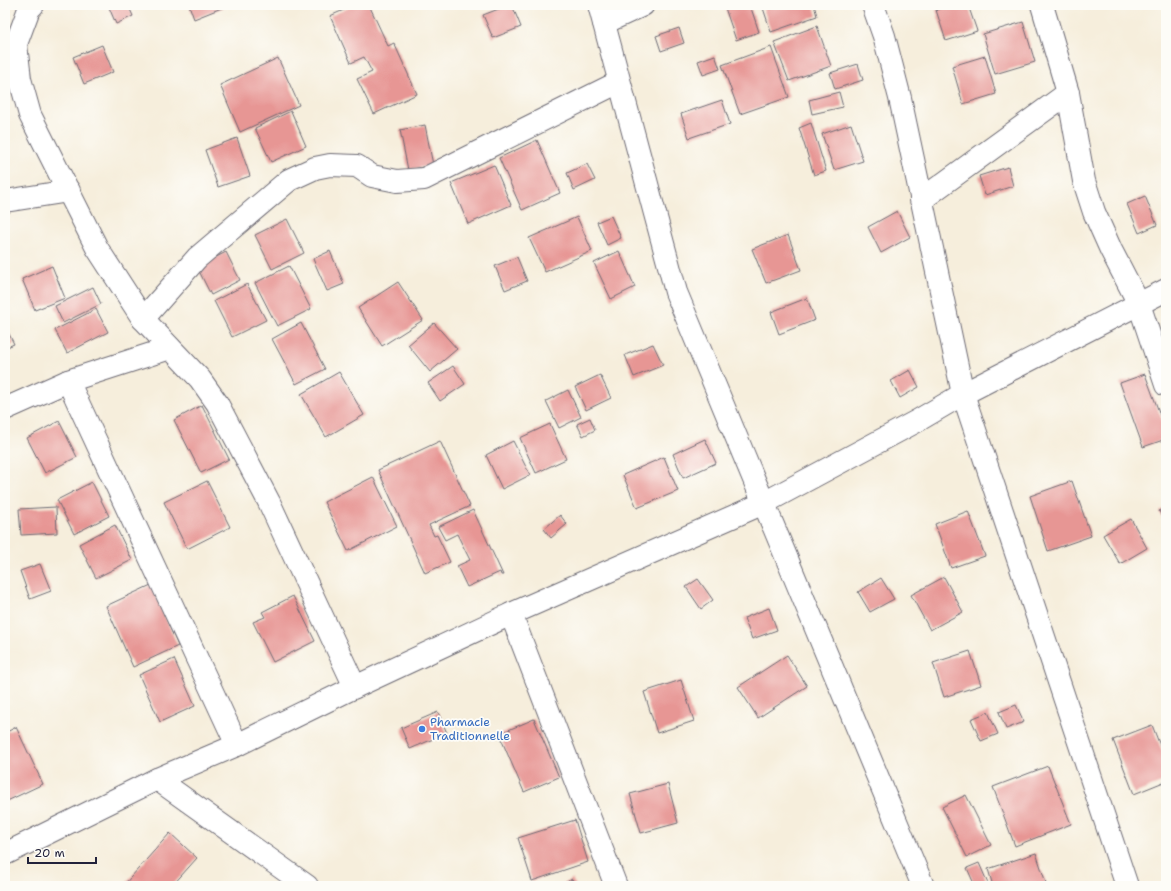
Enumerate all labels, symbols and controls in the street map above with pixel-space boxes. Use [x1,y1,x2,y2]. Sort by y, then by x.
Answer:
place label: Pharmacie Traditionnelle [430,714,510,744]
marker: Pharmacie Traditionnelle [417,724,427,734]
scale bar [28,839,96,865]
text: 20 m [34,845,65,861]

